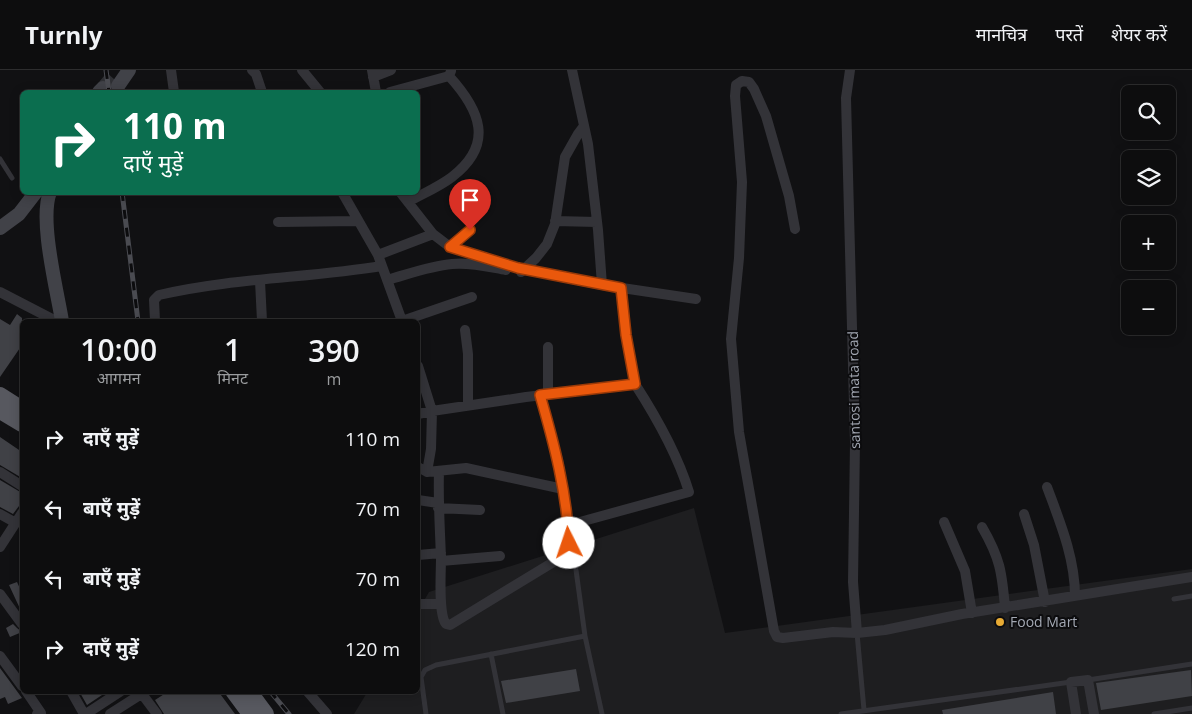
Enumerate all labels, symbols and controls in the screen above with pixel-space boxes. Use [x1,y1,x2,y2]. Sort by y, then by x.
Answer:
text: Turnly [25,18,102,51]
text: मानचित्र [976,22,1027,46]
text: परतें [1055,22,1083,46]
text: शेयर करें [1111,22,1167,46]
map controls [1121,85,1176,335]
button: search [1121,85,1176,140]
text: 110 m [123,102,227,149]
icon: right [40,110,105,175]
text: दाएँ मुड़ें [123,147,183,177]
button: layers [1121,150,1176,205]
pin [449,179,491,230]
icon: arrive [456,186,484,214]
button: + [1121,215,1176,270]
button: − [1121,280,1176,335]
text: 10:00 [80,329,157,370]
text: 1 [224,329,241,370]
text: 390 [308,330,360,371]
street label: santosi mata road [843,331,864,449]
text: आगमन [97,367,141,389]
text: मिनट [217,367,248,389]
text: m [327,368,341,390]
icon: right [40,425,68,453]
text: दाएँ मुड़ें [83,425,139,451]
text: 110 m [345,426,400,452]
icon: left [40,495,68,523]
text: बाएँ मुड़ें [83,495,140,521]
text: 70 m [356,496,400,522]
position arrow [542,516,594,568]
icon: left [40,565,68,593]
text: बाएँ मुड़ें [83,565,140,591]
text: 70 m [356,566,400,592]
place label: Food Mart [1010,612,1077,631]
marker: Food Mart [994,616,1006,628]
icon: right [40,635,68,663]
text: दाएँ मुड़ें [83,635,139,661]
text: 120 m [345,636,400,662]

